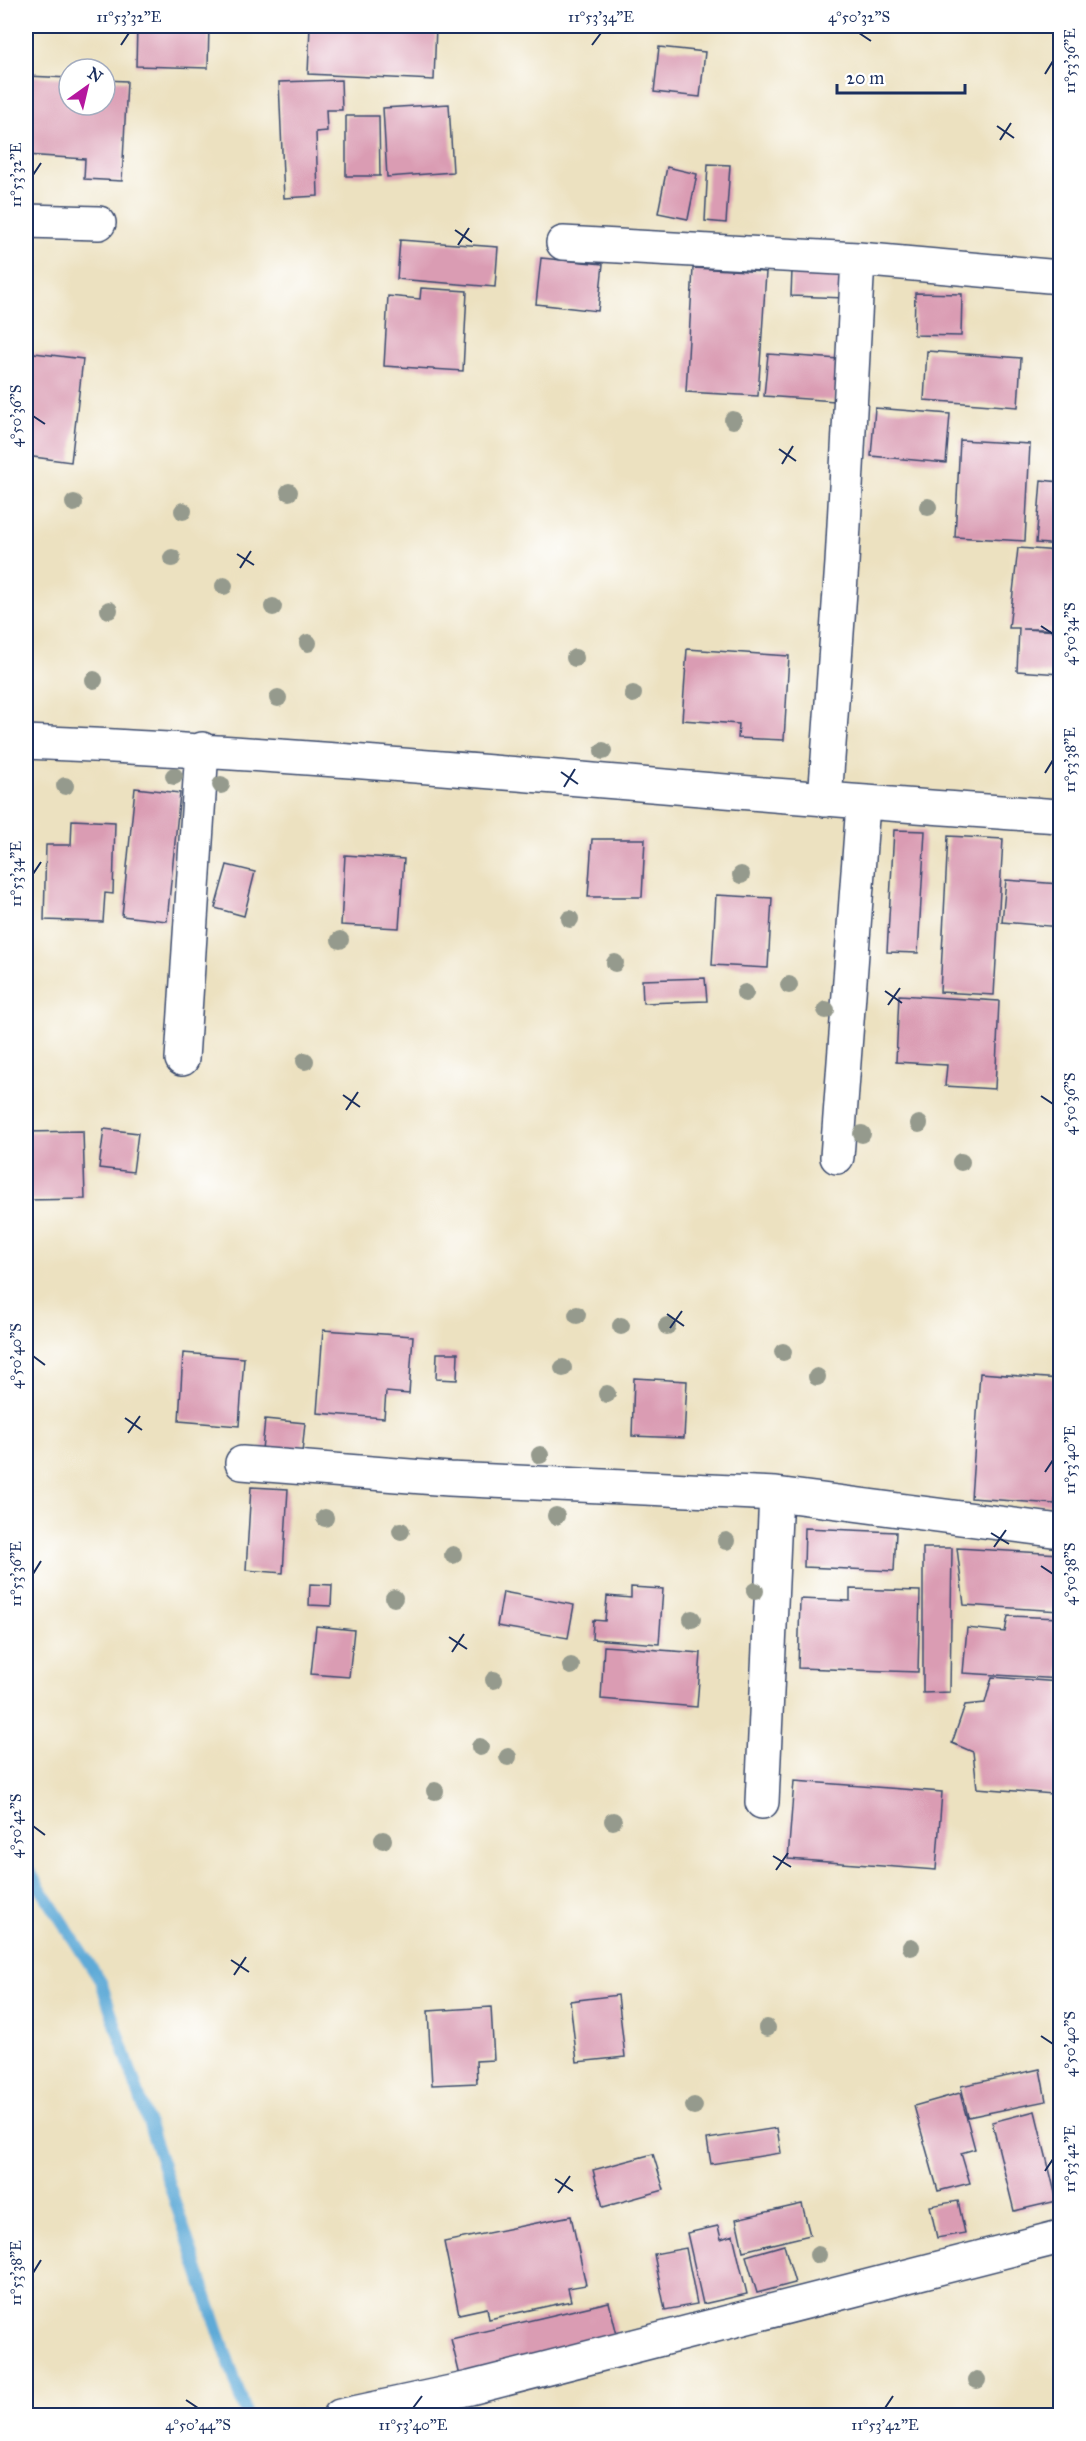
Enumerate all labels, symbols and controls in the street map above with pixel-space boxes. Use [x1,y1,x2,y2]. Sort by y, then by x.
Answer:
text: 11°53'32"E [96,8,162,26]
text: 11°53'34"E [568,8,634,26]
text: 4°50'32"S [828,8,890,26]
text: 11°53'36"E [1061,28,1079,94]
north arrow [57,57,117,117]
scale bar [837,57,964,95]
text: N [84,63,106,87]
text: 20 m [846,67,884,89]
text: 11°53'32"E [7,142,25,208]
text: 4°50'36"S [7,385,25,447]
text: 4°50'34"S [1061,602,1079,666]
text: 11°53'38"E [1061,727,1079,793]
text: 11°53'34"E [7,841,25,907]
text: 4°50'36"S [1061,1073,1079,1135]
text: 4°50'40"S [7,1323,25,1389]
text: 11°53'40"E [1061,1425,1079,1494]
text: 11°53'36"E [7,1541,25,1607]
text: 4°50'38"S [1061,1543,1079,1605]
text: 4°50'42"S [7,1794,25,1858]
text: 4°50'40"S [1061,2011,1079,2077]
text: 11°53'42"E [1061,2125,1079,2193]
text: 11°53'38"E [7,2240,25,2306]
text: 4°50'44"S [165,2416,231,2434]
text: 11°53'40"E [379,2416,448,2434]
text: 11°53'42"E [851,2416,919,2434]

